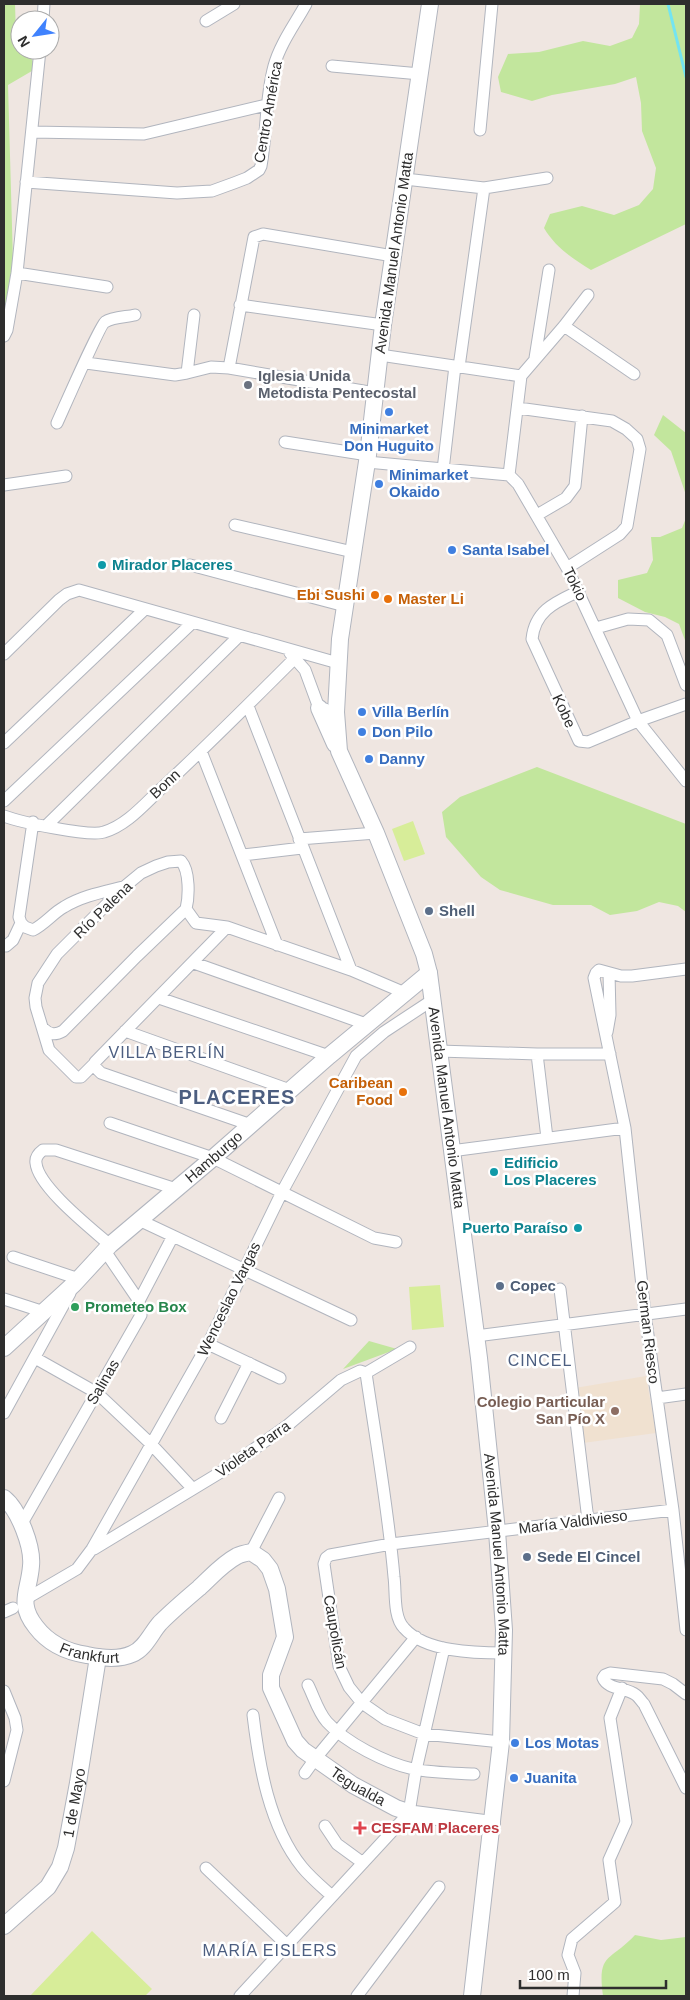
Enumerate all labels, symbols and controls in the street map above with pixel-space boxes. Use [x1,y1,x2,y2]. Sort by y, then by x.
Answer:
north arrow [10,10,60,60]
text: N [14,33,33,50]
street label: Centro América [250,59,285,164]
street label: Avenida Manuel Antonio Matta [371,150,416,355]
place label: Iglesia Unida Metodista Pentecostal [258,367,416,401]
marker: Iglesia Unida Metodista Pentecostal [242,379,254,391]
marker: Minimarket Don Huguito [383,406,395,418]
place label: Minimarket Don Huguito [344,420,434,454]
place label: Minimarket Okaido [389,466,468,500]
marker: Minimarket Okaido [373,478,385,490]
place label: Santa Isabel [462,541,550,558]
marker: Santa Isabel [446,544,458,556]
place label: Mirador Placeres [112,556,233,573]
marker: Mirador Placeres [96,559,108,571]
street label: Tokio [560,564,591,603]
place label: Ebi Sushi [297,586,365,603]
marker: Ebi Sushi [369,589,381,601]
place label: Master Li [398,590,464,607]
marker: Master Li [382,593,394,605]
street label: Kobe [549,691,580,730]
place label: Villa Berlín [372,703,449,720]
marker: Villa Berlín [356,706,368,718]
place label: Don Pilo [372,723,433,740]
marker: Don Pilo [356,726,368,738]
place label: Danny [379,750,426,767]
marker: Danny [363,753,375,765]
street label: Bonn [146,765,183,802]
street label: Río Palena [70,877,136,942]
place label: Shell [439,902,475,919]
marker: Shell [423,905,435,917]
street label: Avenida Manuel Antonio Matta [425,1006,469,1210]
district label: VILLA BERLÍN [109,1043,225,1061]
place label: Caribean Food [329,1074,393,1108]
district label: PLACERES [179,1086,295,1108]
marker: Caribean Food [397,1086,409,1098]
street label: Hamburgo [181,1127,246,1186]
place label: Edificio Los Placeres [504,1154,597,1188]
marker: Edificio Los Placeres [488,1166,500,1178]
place label: Puerto Paraíso [462,1219,568,1236]
marker: Puerto Paraíso [572,1222,584,1234]
street label: Wenceslao Vargas [194,1239,263,1358]
place label: Copec [510,1277,556,1294]
street label: German Riesco [634,1279,663,1385]
marker: Copec [494,1280,506,1292]
place label: Prometeo Box [85,1298,187,1315]
marker: Prometeo Box [69,1301,81,1313]
district label: CINCEL [508,1352,572,1369]
street label: Salinas [83,1356,122,1407]
place label: Colegio Particular San Pío X [477,1393,605,1427]
marker: Colegio Particular San Pío X [609,1405,621,1417]
street label: Violeta Parra [212,1416,294,1480]
street label: Avenida Manuel Antonio Matta [481,1452,513,1657]
street label: María Valdivieso [517,1506,628,1537]
place label: Sede El Cincel [537,1548,640,1565]
marker: Sede El Cincel [521,1551,533,1563]
street label: Caupolicán [321,1593,350,1670]
street label: Frankfurt [57,1639,121,1666]
place label: Los Motas [525,1734,599,1751]
marker: Los Motas [509,1737,521,1749]
street label: Tegualda [328,1763,389,1809]
street label: 1 de Mayo [59,1767,88,1839]
place label: Juanita [524,1769,577,1786]
marker: Juanita [508,1772,520,1784]
place label: CESFAM Placeres [371,1819,499,1836]
marker: CESFAM Placeres [353,1821,367,1835]
district label: MARÍA EISLERS [203,1941,337,1959]
scale bar [520,1958,666,1990]
text: 100 m [528,1966,570,1983]

